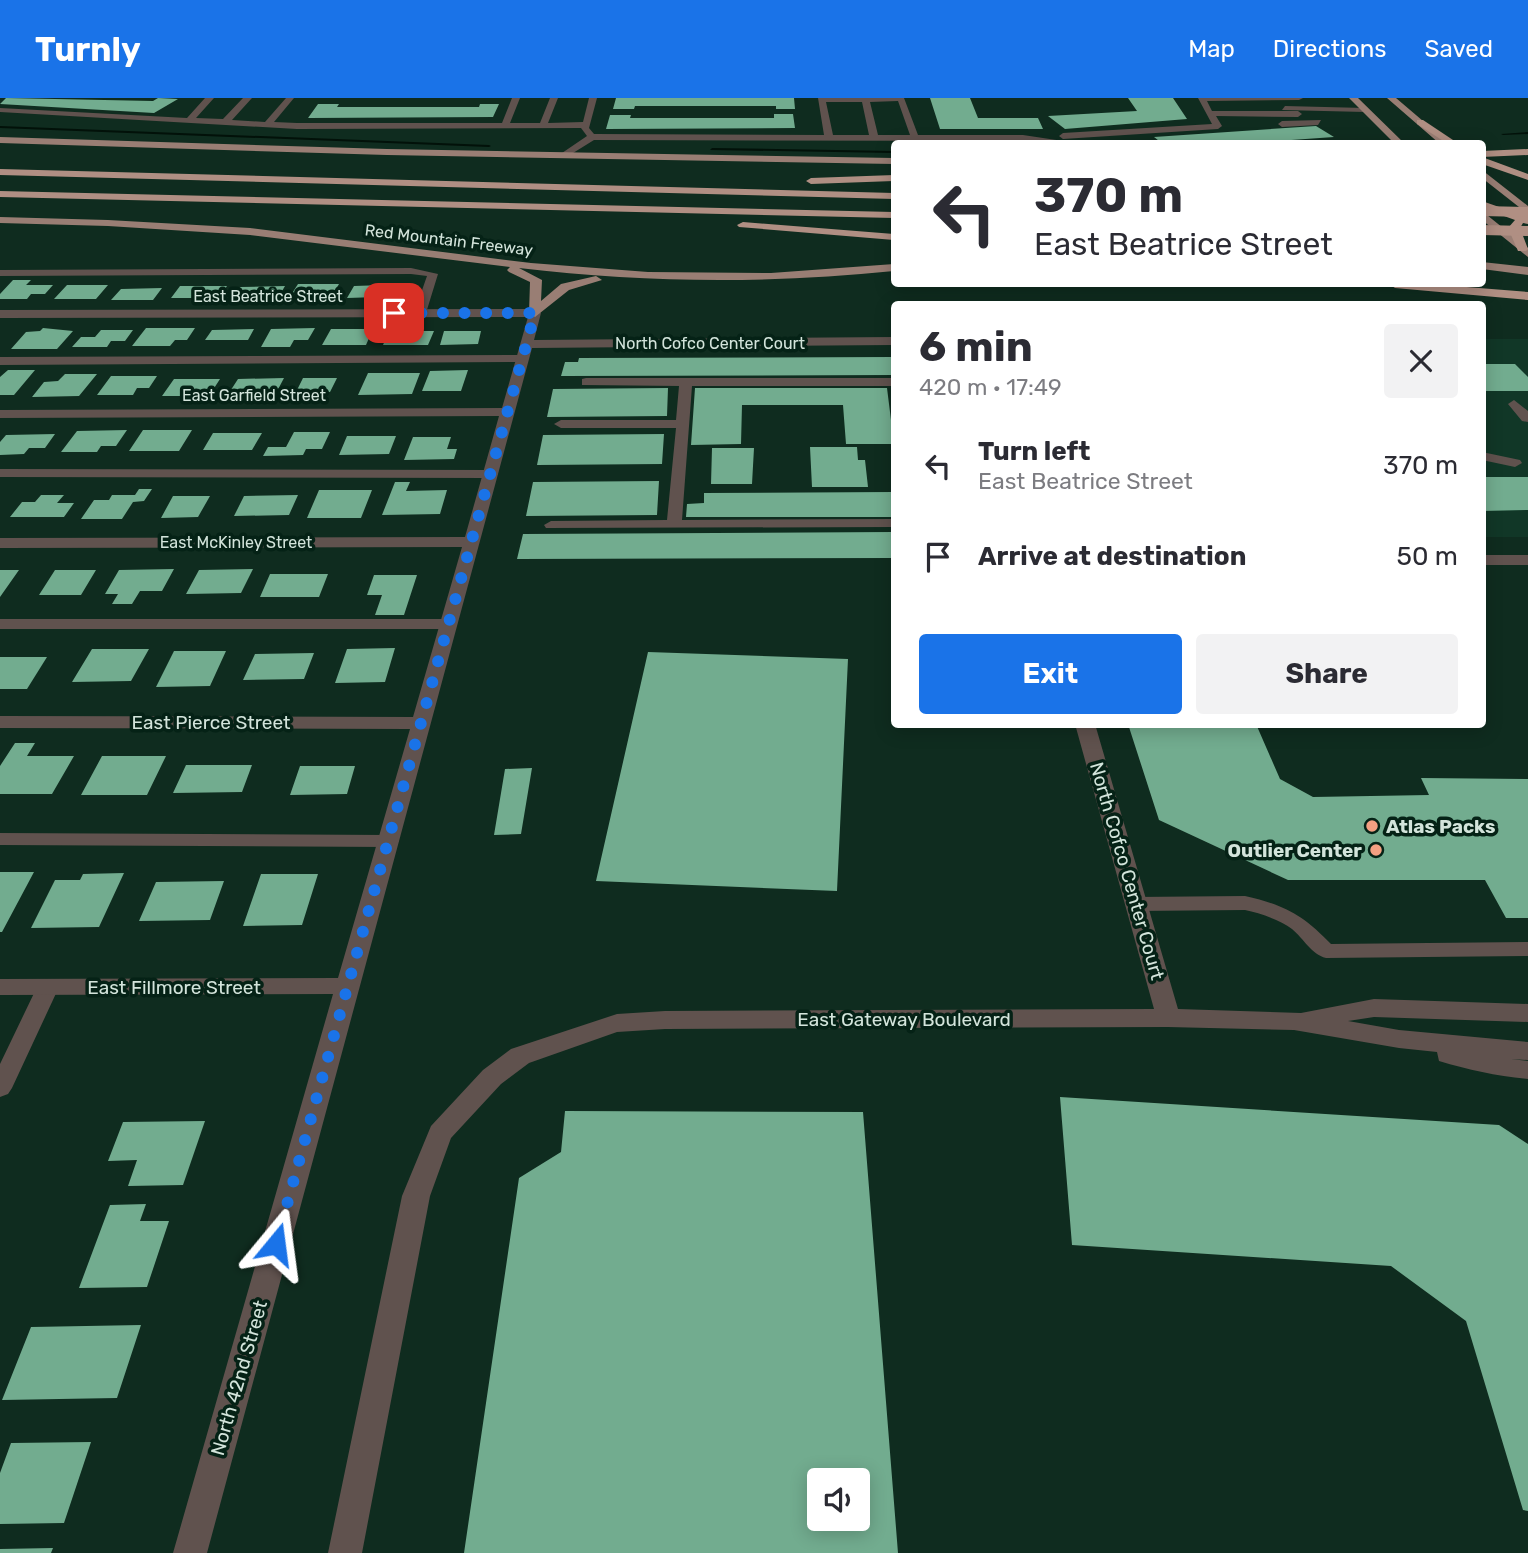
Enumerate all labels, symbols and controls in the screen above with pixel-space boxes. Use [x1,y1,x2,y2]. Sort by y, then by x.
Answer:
text: Turnly [35,30,141,69]
text: Map [1188,35,1235,63]
text: Directions [1273,35,1386,63]
text: Saved [1424,35,1493,63]
text: 370 m [1034,166,1183,224]
icon: left [919,168,1010,259]
street label: Red Mountain Freeway [364,220,534,260]
text: East Beatrice Street [1034,225,1333,263]
pin [364,283,424,343]
street label: East Beatrice Street [193,287,343,306]
icon: arrive [375,294,413,332]
text: 6 min [919,322,1033,372]
button: close [1384,324,1458,398]
street label: North Cofco Center Court [615,334,805,353]
text: 420 m · 17:49 [919,373,1062,401]
street label: East Garfield Street [182,386,326,405]
text: Turn left [978,436,1090,467]
icon: left [919,447,957,485]
text: 370 m [1383,450,1458,481]
text: East Beatrice Street [978,467,1193,495]
street label: East McKinley Street [160,533,312,552]
icon: arrive [919,538,957,576]
text: Arrive at destination [978,541,1246,572]
text: 50 m [1397,541,1458,572]
button: Exit [919,634,1182,714]
button: Share [1196,634,1458,714]
street label: East Pierce Street [132,711,291,734]
street label: North Cofco Center Court [1085,759,1169,983]
place label: Atlas Packs [1386,815,1496,838]
marker: Atlas Packs [1364,818,1380,834]
place label: Outlier Center [1227,839,1362,862]
marker: Outlier Center [1368,842,1384,858]
street label: East Fillmore Street [87,976,261,999]
street label: East Gateway Boulevard [797,1008,1011,1031]
position arrow [239,1207,313,1281]
street label: North 42nd Street [206,1297,272,1458]
map controls [807,1468,870,1531]
button: sound [807,1468,870,1531]

